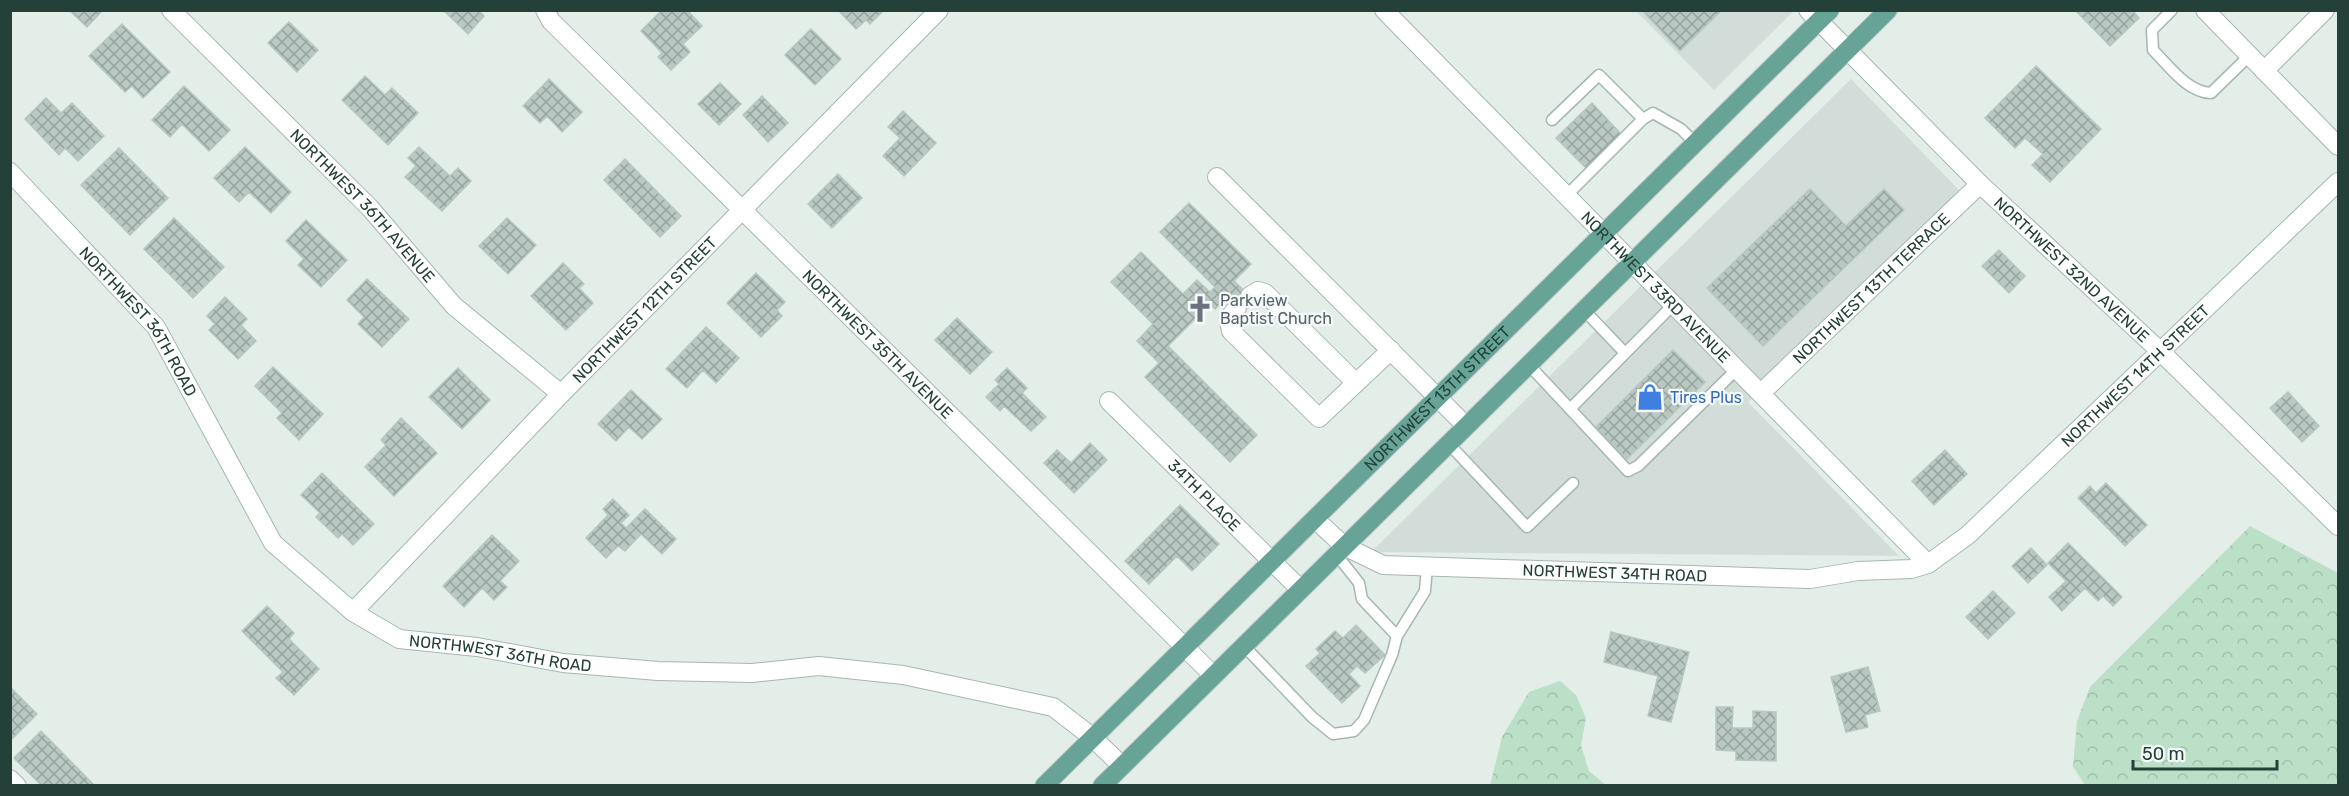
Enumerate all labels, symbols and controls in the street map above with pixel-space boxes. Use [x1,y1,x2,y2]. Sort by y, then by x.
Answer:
street label: NORTHWEST 36TH AVENUE [287,125,439,286]
street label: NORTHWEST 32ND AVENUE [1990,193,2153,346]
street label: NORTHWEST 33RD AVENUE [1577,207,1734,367]
street label: NORTHWEST 13TH TERRACE [1789,209,1953,367]
street label: NORTHWEST 12TH STREET [568,232,720,386]
street label: NORTHWEST 36TH ROAD [76,243,201,399]
street label: NORTHWEST 35TH AVENUE [799,266,957,422]
place label: Parkview Baptist Church [1220,291,1332,328]
church icon: Parkview Baptist Church [1185,294,1215,324]
street label: NORTHWEST 14TH STREET [2057,301,2213,451]
street label: NORTHWEST 13TH STREET [1360,322,1514,474]
shop icon: Tires Plus [1635,382,1665,412]
place label: Tires Plus [1670,388,1742,407]
street label: 34TH PLACE [1164,455,1245,535]
street label: NORTHWEST 34TH ROAD [1522,560,1708,585]
street label: NORTHWEST 36TH ROAD [408,631,592,675]
scale bar [2133,733,2277,771]
text: 50 m [2142,743,2185,765]

